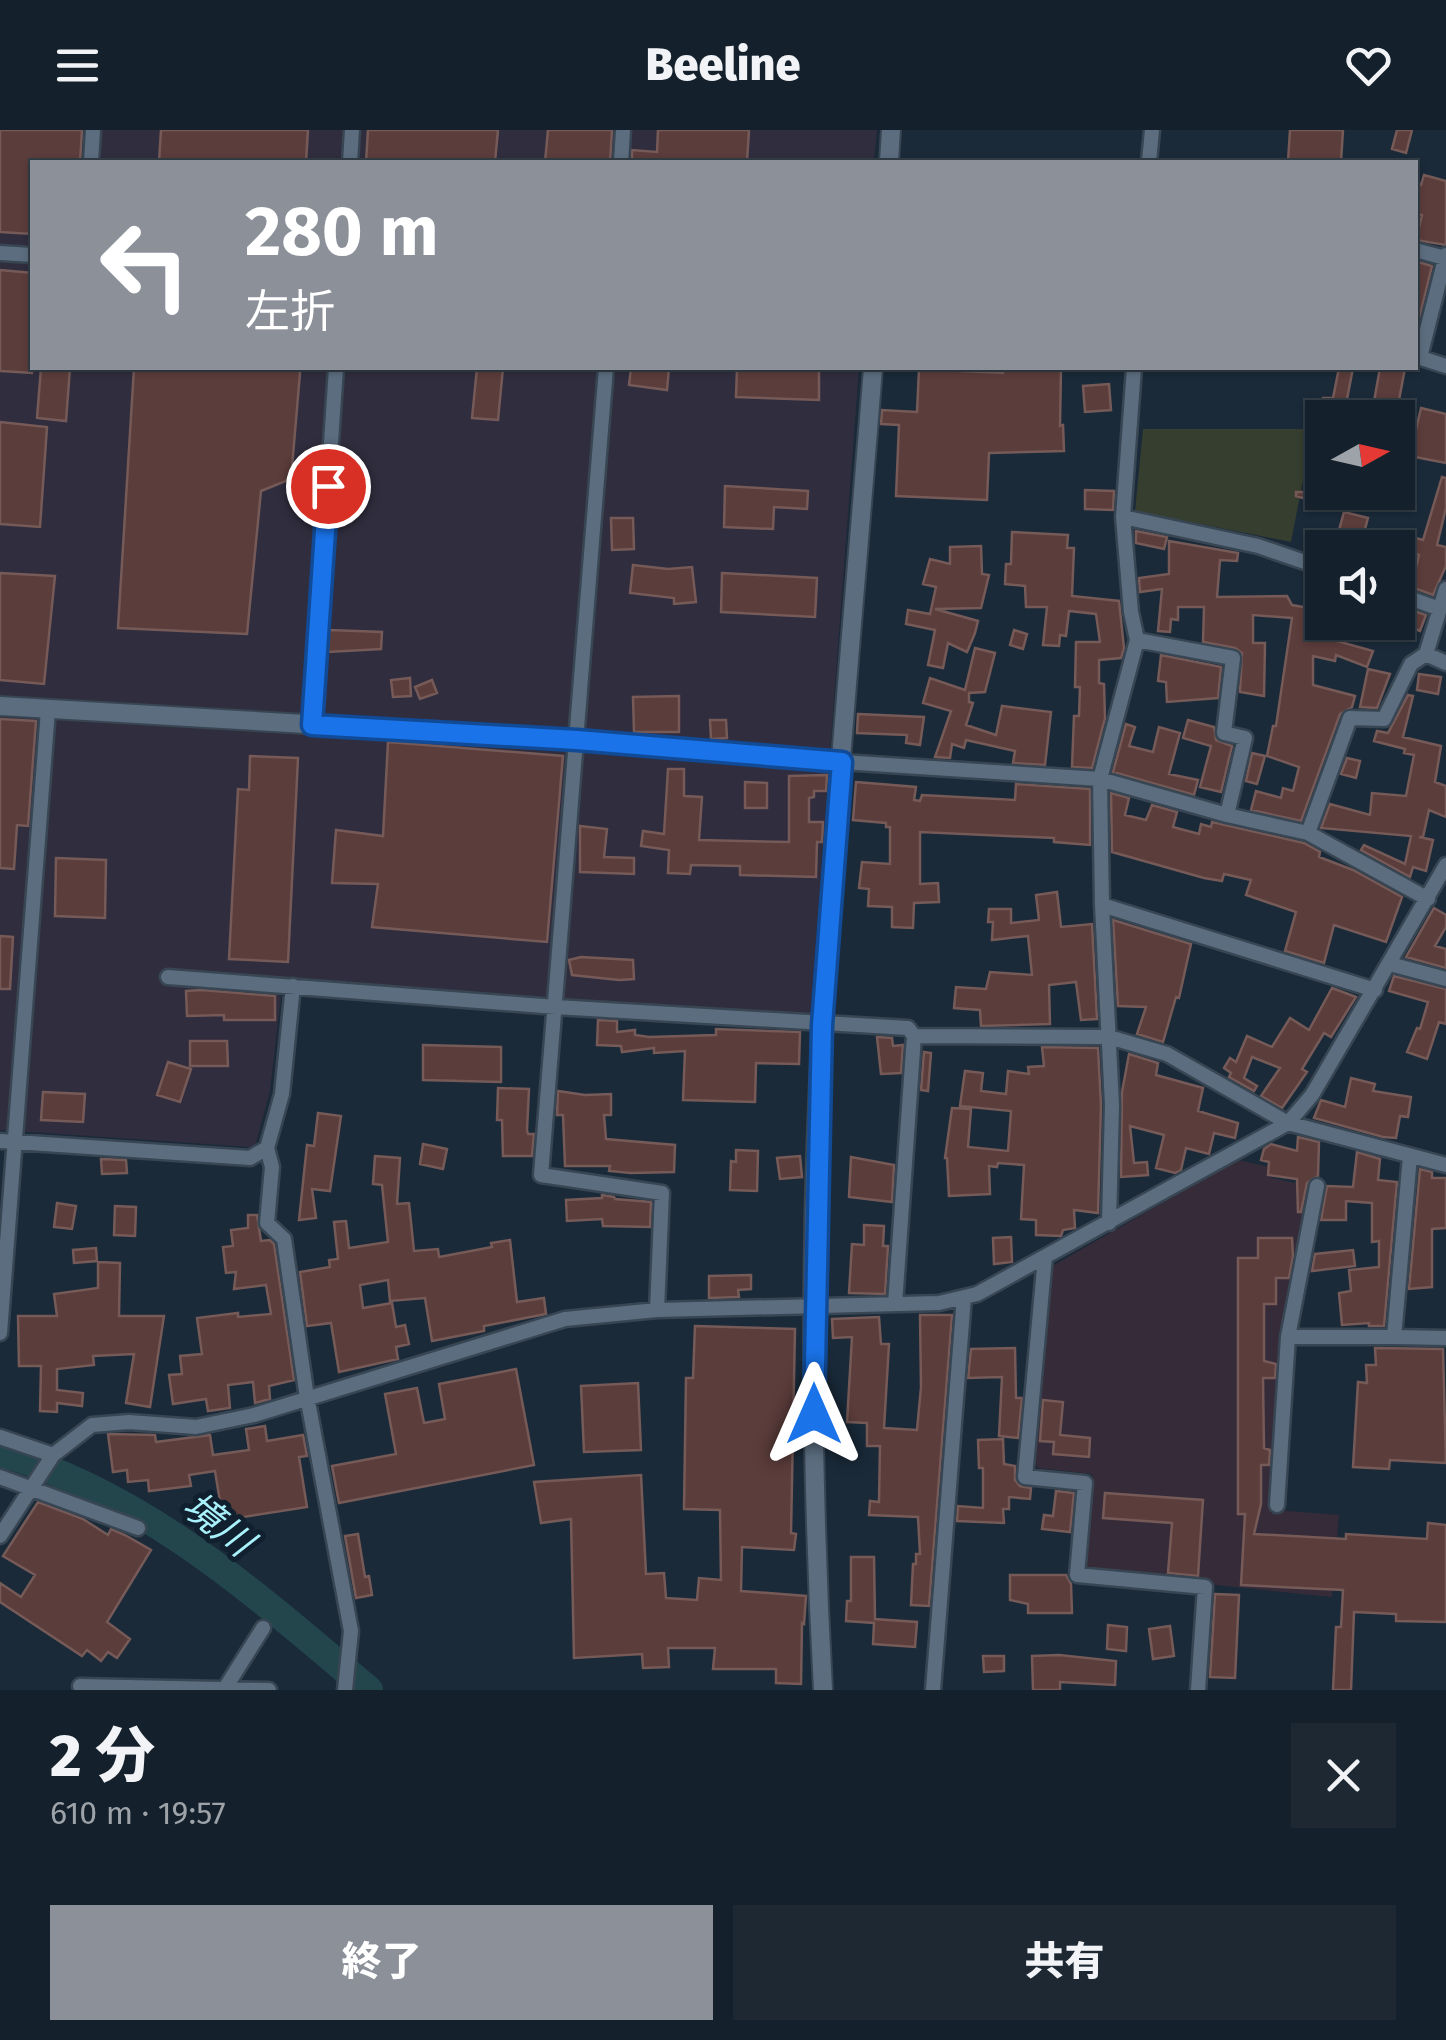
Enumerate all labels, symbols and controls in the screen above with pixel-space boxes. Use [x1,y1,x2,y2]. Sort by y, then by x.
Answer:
icon: menu [50,38,105,93]
text: Beeline [646,38,800,92]
icon: heart [1341,38,1396,93]
text: 280 m [245,190,439,274]
icon: left [80,200,210,330]
text: 左折 [245,285,335,339]
north arrow [1305,400,1415,510]
map controls [1305,400,1415,640]
pin [286,444,371,529]
icon: arrive [301,459,356,514]
button: sound [1305,530,1415,640]
position arrow [762,1362,866,1466]
water label: 境川 [174,1482,265,1568]
text: 2 分 [50,1720,155,1792]
button: close [1291,1723,1396,1828]
text: 610 m · 19:57 [50,1794,226,1832]
button: 終了 [50,1905,713,2020]
button: 共有 [733,1905,1396,2020]

